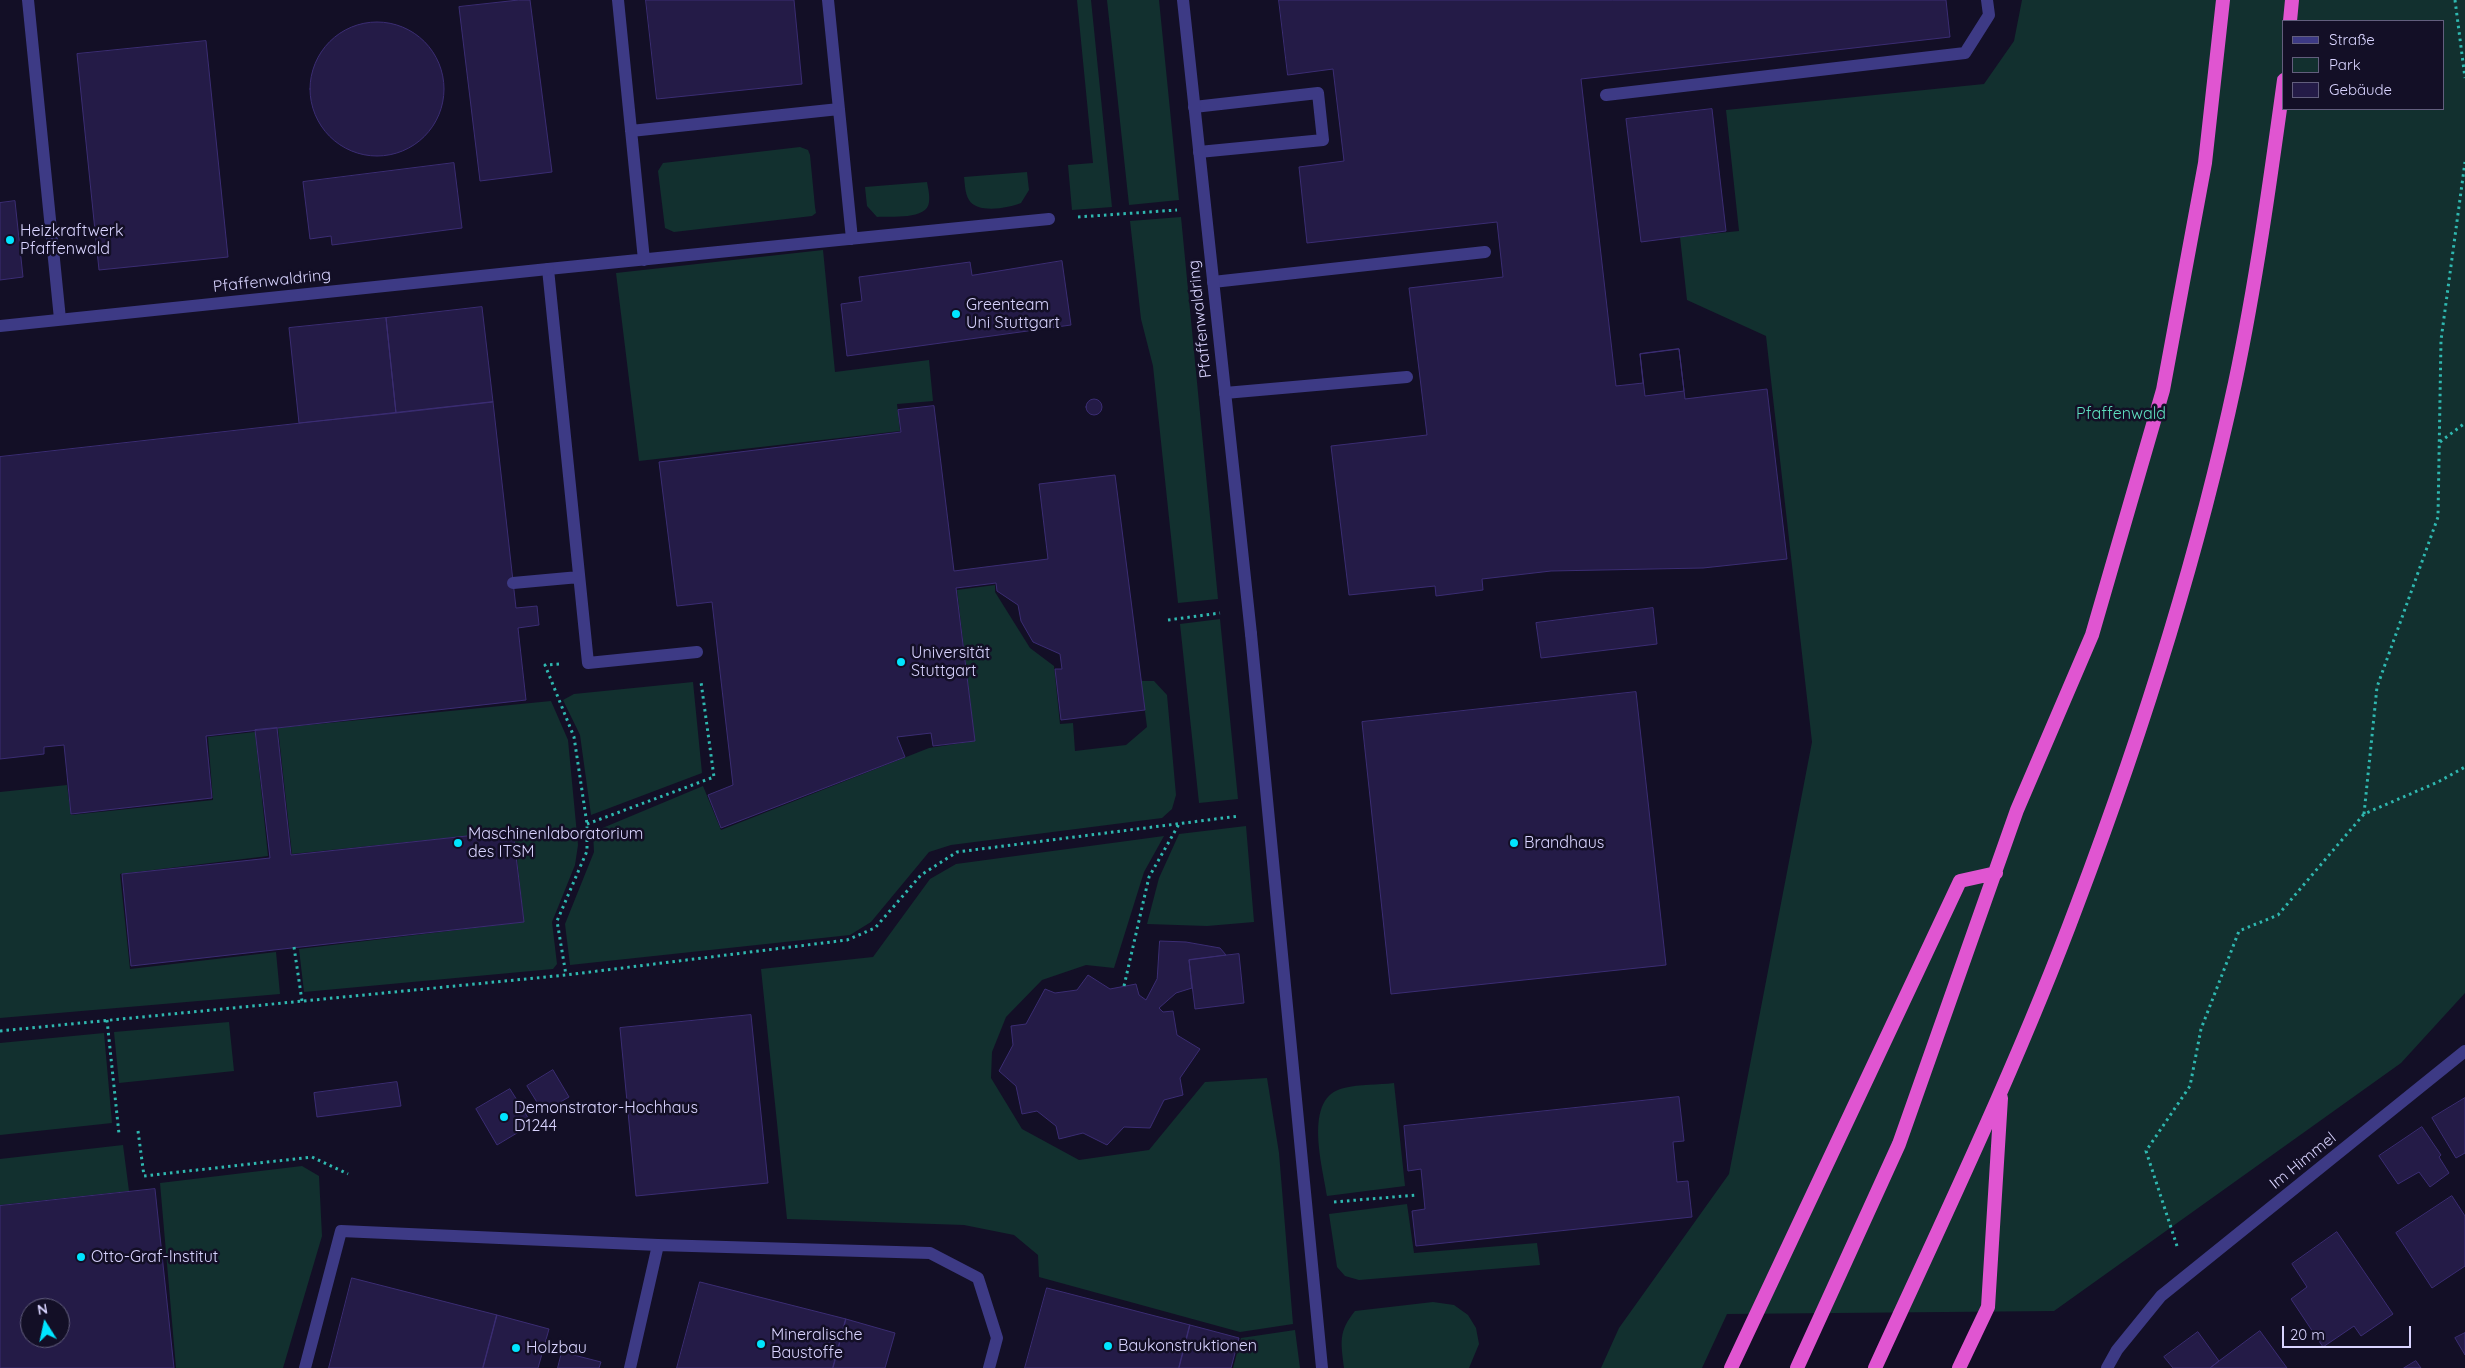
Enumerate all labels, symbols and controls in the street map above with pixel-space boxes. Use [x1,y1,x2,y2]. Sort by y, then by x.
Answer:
legend [2282,20,2445,110]
text: Straße [2329,30,2375,49]
text: Park [2329,55,2361,74]
text: Gebäude [2329,80,2392,99]
place label: Heizkraftwerk Pfaffenwald [20,221,124,259]
marker: Heizkraftwerk Pfaffenwald [4,234,16,246]
street label: Pfaffenwaldring [1184,259,1216,379]
street label: Pfaffenwaldring [212,265,332,297]
place label: Greenteam Uni Stuttgart [966,295,1060,333]
marker: Greenteam Uni Stuttgart [950,308,962,320]
park label: Pfaffenwald [2076,404,2166,424]
place label: Universität Stuttgart [911,643,990,681]
marker: Universität Stuttgart [895,656,907,668]
place label: Maschinenlaboratorium des ITSM [468,824,643,862]
place label: Brandhaus [1524,833,1604,853]
marker: Maschinenlaboratorium des ITSM [452,837,464,849]
marker: Brandhaus [1508,837,1520,849]
place label: Demonstrator-Hochhaus D1244 [514,1098,698,1136]
marker: Demonstrator-Hochhaus D1244 [498,1111,510,1123]
street label: Im Himmel [2266,1128,2340,1194]
place label: Otto-Graf-Institut [91,1247,218,1267]
marker: Otto-Graf-Institut [75,1251,87,1263]
north arrow [20,1298,70,1348]
text: N [36,1299,49,1319]
scale bar [2285,1316,2414,1348]
place label: Mineralische Baustoffe [771,1325,863,1363]
text: 20 m [2290,1325,2325,1344]
place label: Baukonstruktionen [1118,1336,1257,1356]
place label: Holzbau [526,1338,587,1358]
marker: Mineralische Baustoffe [755,1338,767,1350]
marker: Baukonstruktionen [1102,1340,1114,1352]
marker: Holzbau [510,1342,522,1354]

